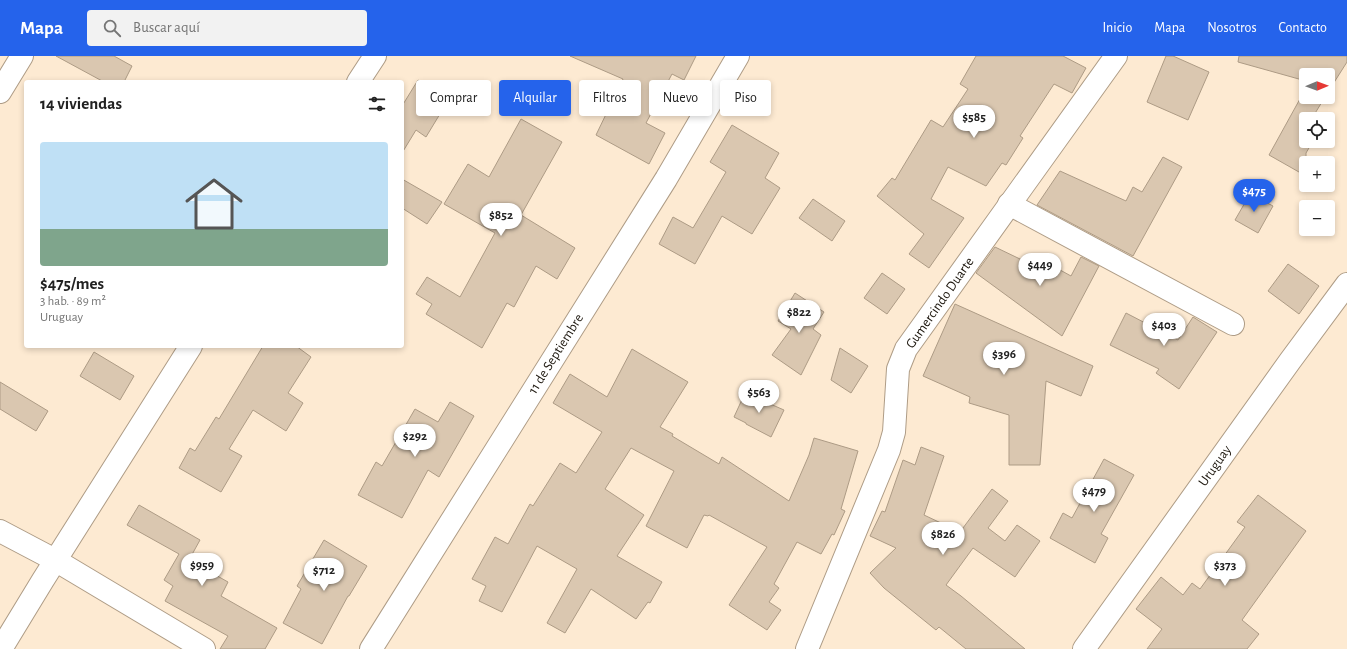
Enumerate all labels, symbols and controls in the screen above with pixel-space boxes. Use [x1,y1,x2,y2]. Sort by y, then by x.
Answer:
search box [87,10,367,46]
icon: search [101,17,123,39]
text: Mapa [20,19,63,38]
text: Buscar aquí [133,20,200,35]
text: Inicio [1102,21,1132,35]
text: Mapa [1154,21,1185,35]
text: Nosotros [1207,21,1257,35]
text: Contacto [1279,21,1327,35]
north arrow [1299,68,1335,104]
map controls [1299,68,1335,236]
chip: Comprar [416,80,491,116]
chip: Alquilar [499,80,571,116]
chip: Filtros [579,80,641,116]
chip: Nuevo [649,80,712,116]
chip: Piso [720,80,771,116]
icon: filters [366,93,388,115]
text: 14 viviendas [40,95,122,112]
pin: $585 [950,105,998,139]
text: $585 [962,111,986,124]
button: locate [1299,112,1335,148]
button: + [1299,156,1335,192]
icon: home [178,168,250,240]
pin: $475 [1230,179,1278,213]
text: $475 [1242,185,1266,198]
button: − [1299,200,1335,236]
pin: $852 [477,203,525,237]
text: $852 [489,209,513,222]
pin: $449 [1016,253,1064,287]
street label: Gumercindo Duarte [903,255,977,351]
text: $449 [1027,259,1053,272]
text: $475/mes [40,275,104,292]
text: 3 hab. · 89 m² [40,295,106,308]
pin: $822 [775,300,823,334]
text: $822 [787,306,811,319]
text: Uruguay [40,311,83,324]
street label: 11 de Septiembre [526,312,586,396]
pin: $403 [1140,313,1188,347]
text: $403 [1152,319,1176,332]
pin: $396 [980,342,1028,376]
text: $396 [992,348,1016,361]
pin: $563 [735,380,783,414]
text: $563 [747,386,771,399]
pin: $292 [391,424,439,458]
text: $292 [403,430,427,443]
street label: Uruguay [1196,443,1234,489]
pin: $479 [1070,479,1118,513]
text: $479 [1082,485,1106,498]
pin: $826 [919,522,967,556]
text: $826 [931,528,955,541]
pin: $959 [178,553,226,587]
pin: $373 [1201,553,1249,587]
pin: $712 [300,558,348,592]
text: $959 [190,559,214,572]
text: $373 [1214,559,1236,572]
text: $712 [313,564,335,577]

